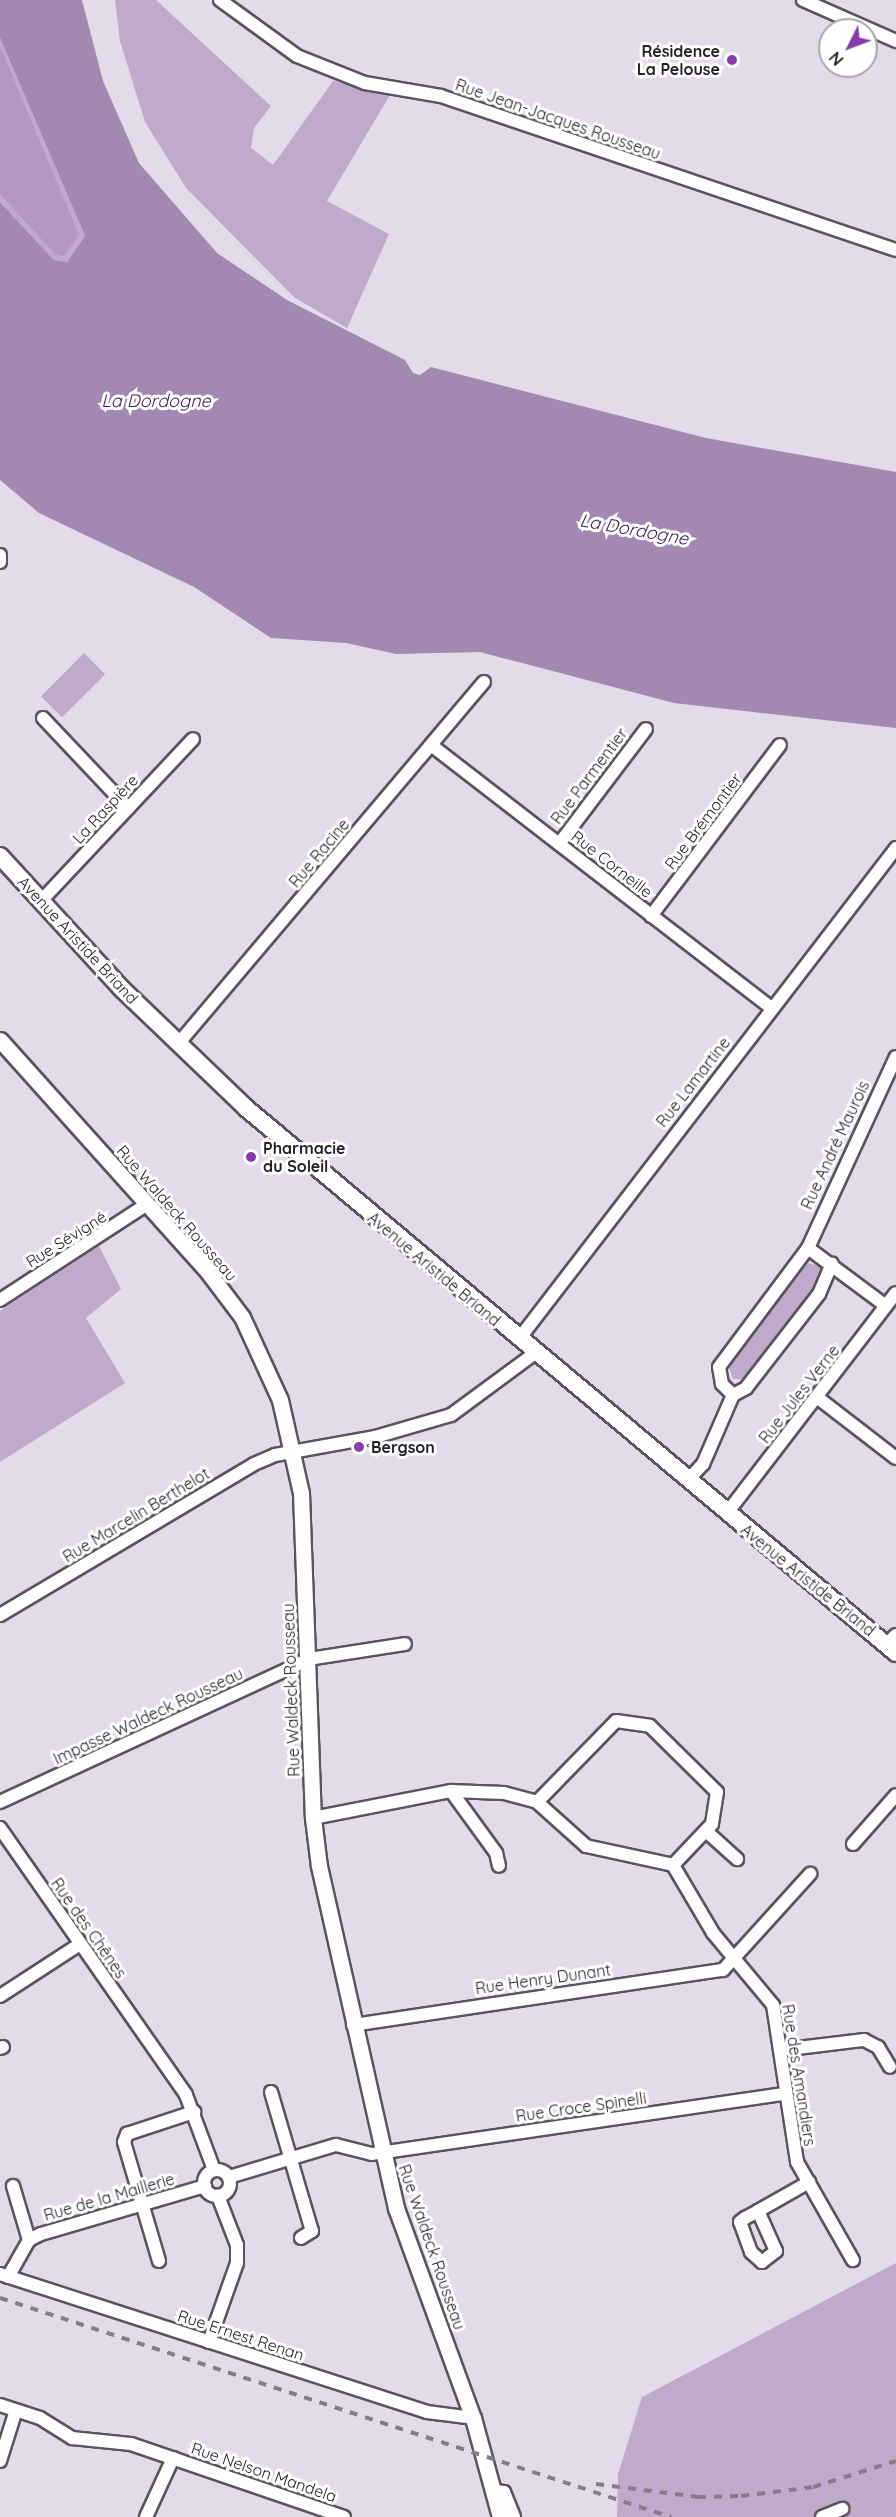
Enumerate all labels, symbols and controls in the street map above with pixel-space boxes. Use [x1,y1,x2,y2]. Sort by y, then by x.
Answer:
north arrow [818,18,878,78]
place label: Résidence La Pelouse [637,41,720,79]
text: N [825,48,847,70]
marker: Résidence La Pelouse [725,53,739,67]
street label: Rue Jean-Jacques Rousseau [453,75,663,163]
water label: La Dordogne [101,390,211,412]
water label: La Dordogne [578,510,690,550]
street label: Rue Parmentier [547,724,631,828]
street label: Rue Brémontier [660,769,746,873]
street label: La Raspière [68,770,142,848]
street label: Rue Racine [285,815,353,891]
street label: Rue Corneille [568,826,656,902]
street label: Avenue Aristide Briand [14,872,142,1008]
street label: Rue Lamartine [652,1033,734,1131]
street label: Rue André Maurois [797,1078,873,1212]
place label: Pharmacie du Soleil [263,1138,345,1176]
street label: Rue Waldeck Rousseau [113,1141,241,1285]
marker: Pharmacie du Soleil [244,1150,258,1164]
street label: Rue Sévigné [22,1207,110,1271]
street label: Avenue Aristide Briand [364,1208,504,1330]
street label: Rue Jules Verne [755,1341,843,1447]
place label: Bergson [371,1437,435,1457]
marker: Bergson [352,1440,366,1454]
street label: Rue Marcelin Berthelot [59,1464,213,1566]
street label: Avenue Aristide Briand [737,1520,879,1640]
street label: Rue Waldeck Rousseau [278,1603,304,1777]
street label: Impasse Waldeck Rousseau [50,1664,246,1768]
street label: Rue des Chênes [47,1874,131,1982]
street label: Rue Henry Dunant [474,1960,612,1998]
street label: Rue des Amandiers [778,2003,820,2147]
street label: Rue Croce Spinelli [514,2088,648,2126]
street label: Rue Waldeck Rousseau [395,2162,469,2332]
street label: Rue de la Maillerie [41,2169,177,2225]
street label: Rue Ernest Renan [175,2306,307,2364]
street label: Rue Nelson Mandela [189,2438,339,2506]

